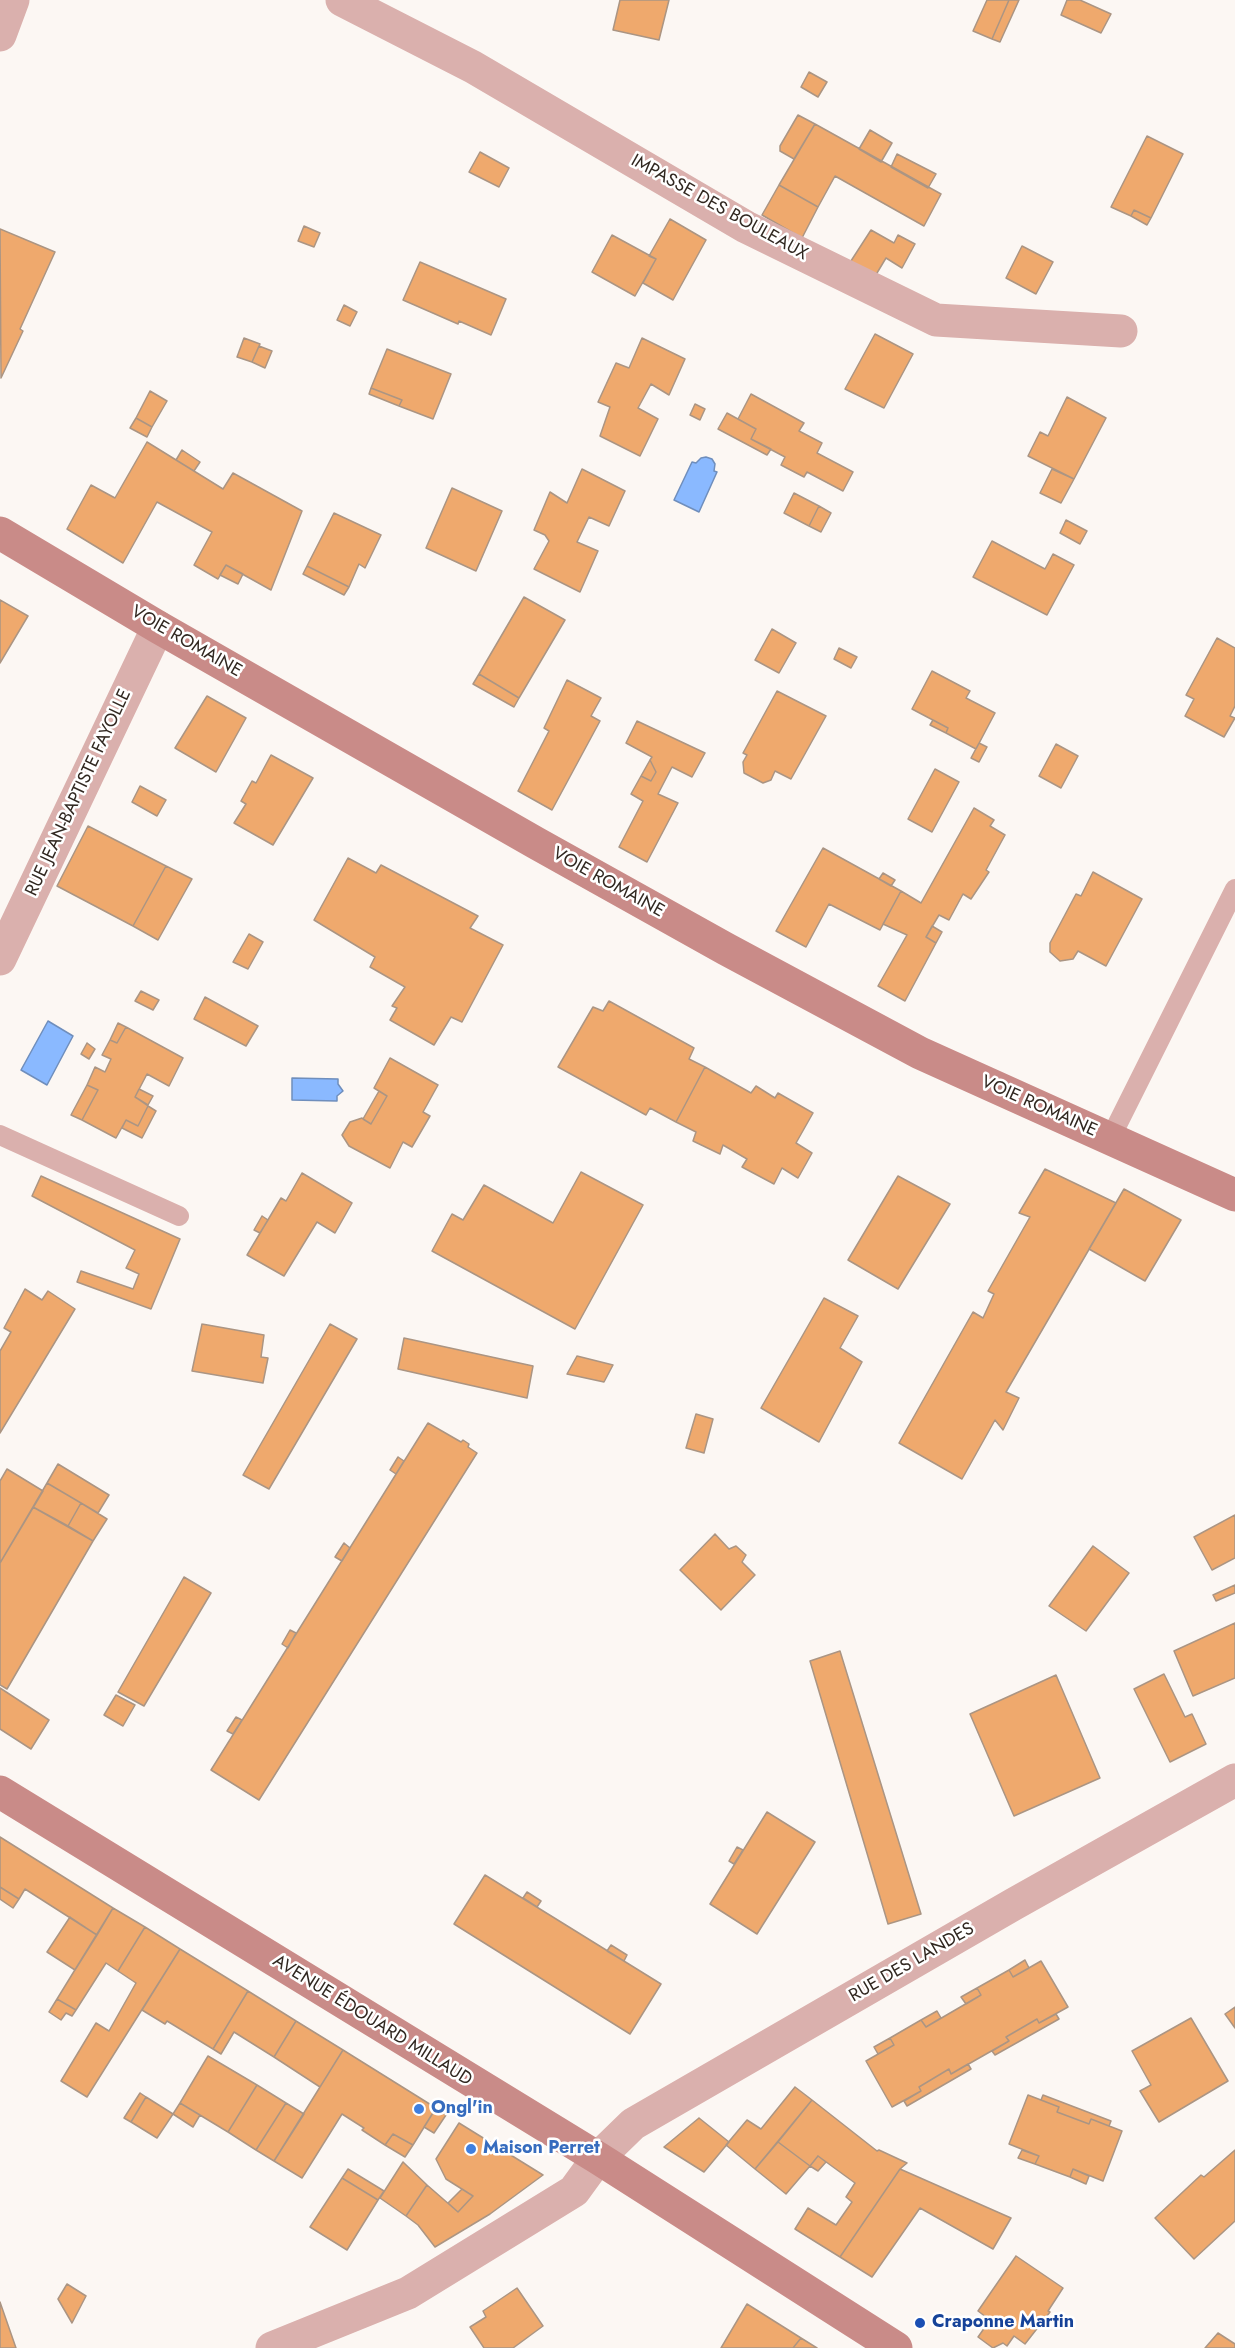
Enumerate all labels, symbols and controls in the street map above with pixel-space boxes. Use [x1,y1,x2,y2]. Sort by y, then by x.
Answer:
street label: IMPASSE DES BOULEAUX [627,150,811,266]
street label: VOIE ROMAINE [127,602,245,682]
street label: RUE JEAN-BAPTISTE FAYOLLE [22,686,136,900]
street label: VOIE ROMAINE [548,843,668,923]
street label: VOIE ROMAINE [978,1072,1100,1142]
street label: RUE DES LANDES [846,1919,978,2007]
street label: AVENUE ÉDOUARD MILLAUD [268,1951,476,2091]
place label: Ongl'in [431,2098,493,2120]
marker: Ongl'in [412,2102,426,2116]
place label: Maison Perret [483,2138,600,2160]
marker: Maison Perret [464,2142,478,2156]
place label: Craponne Martin [932,2312,1074,2334]
marker: Craponne Martin [913,2316,927,2330]

